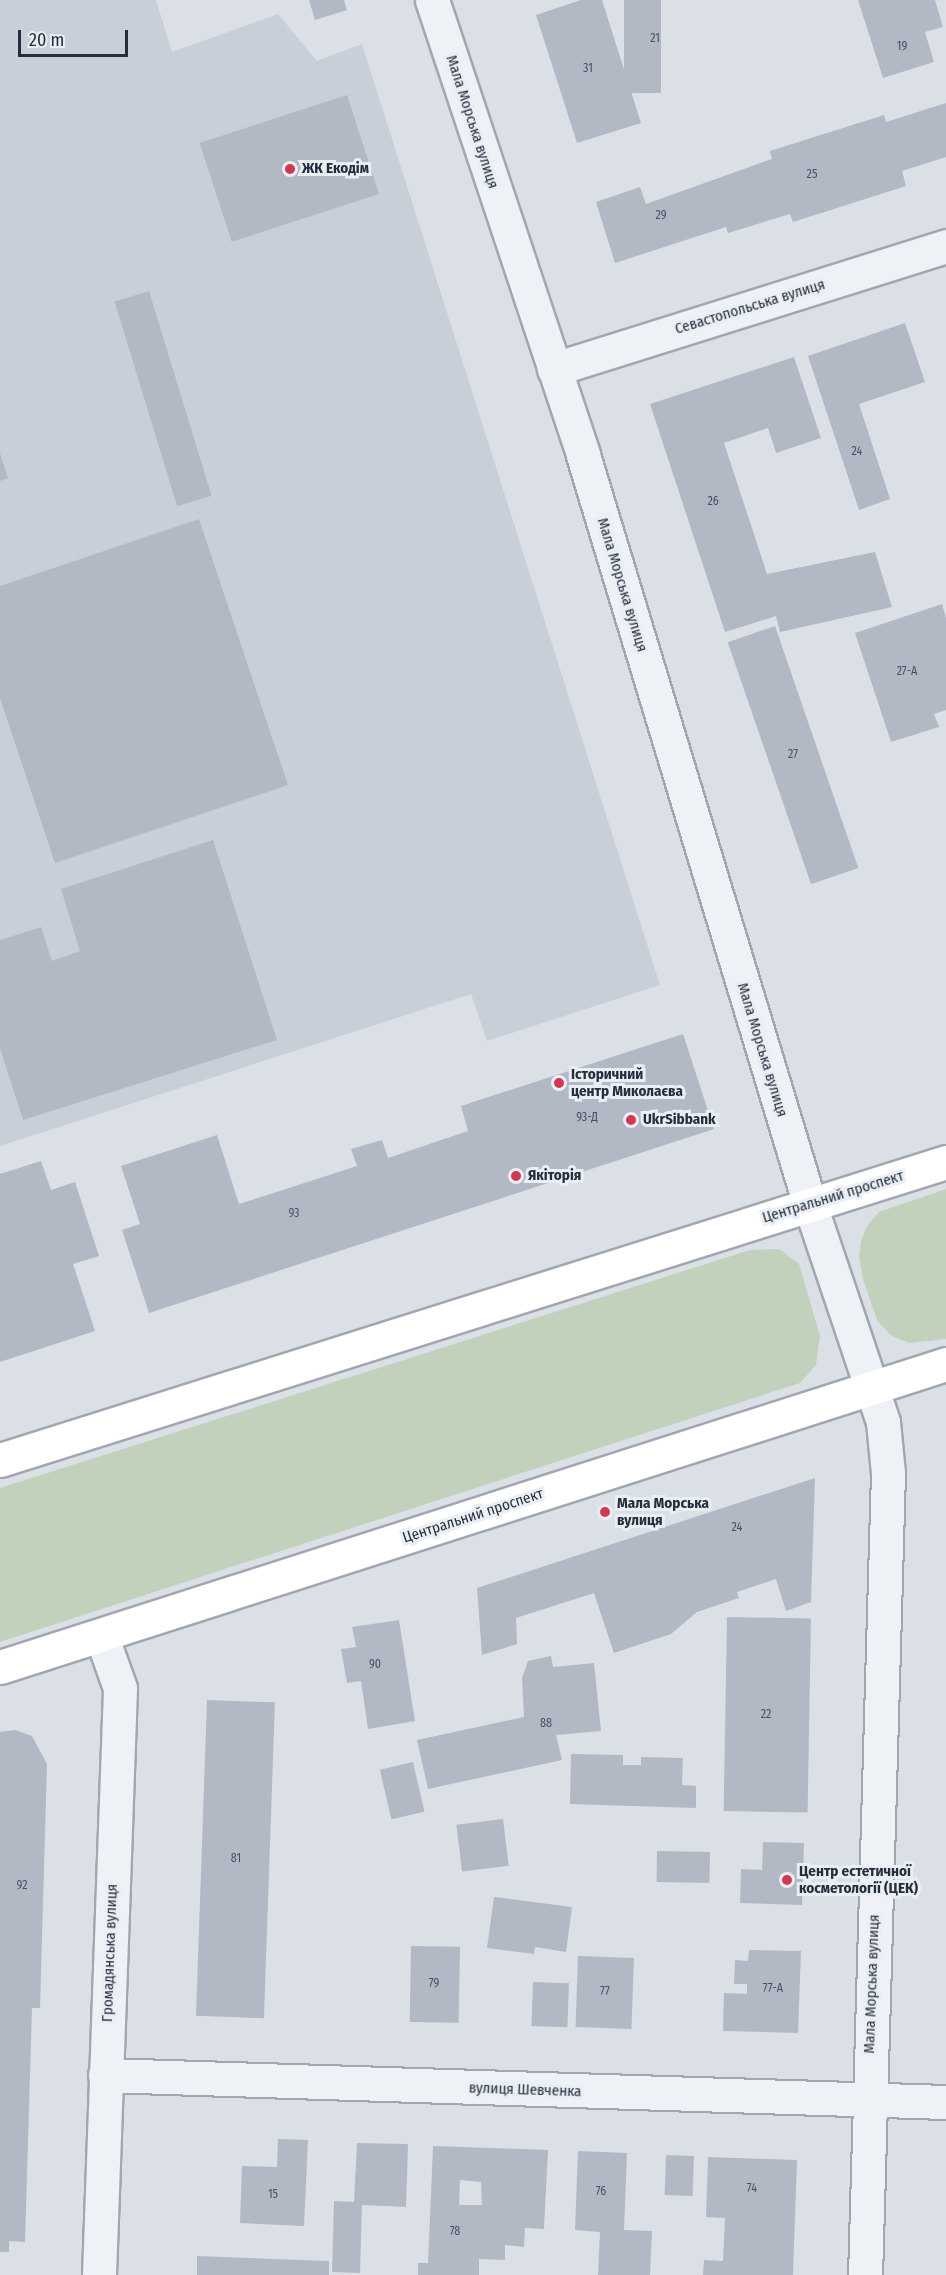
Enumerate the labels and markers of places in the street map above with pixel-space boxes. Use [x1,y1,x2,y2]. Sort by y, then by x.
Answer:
place label: ЖК Екодім [302,160,369,178]
marker: ЖК Екодім [283,162,297,176]
place label: Історичний центр Миколаєва [571,1065,683,1100]
marker: Історичний центр Миколаєва [552,1076,566,1090]
place label: UkrSibbank [643,1111,716,1129]
marker: UkrSibbank [624,1113,638,1127]
place label: Якіторія [528,1167,581,1185]
marker: Якіторія [509,1169,523,1183]
place label: Мала Морська вулиця [617,1494,709,1529]
marker: Мала Морська вулиця [598,1505,612,1519]
place label: Центр естетичної косметології (ЦЕК) [799,1862,918,1897]
marker: Центр естетичної косметології (ЦЕК) [780,1873,794,1887]

